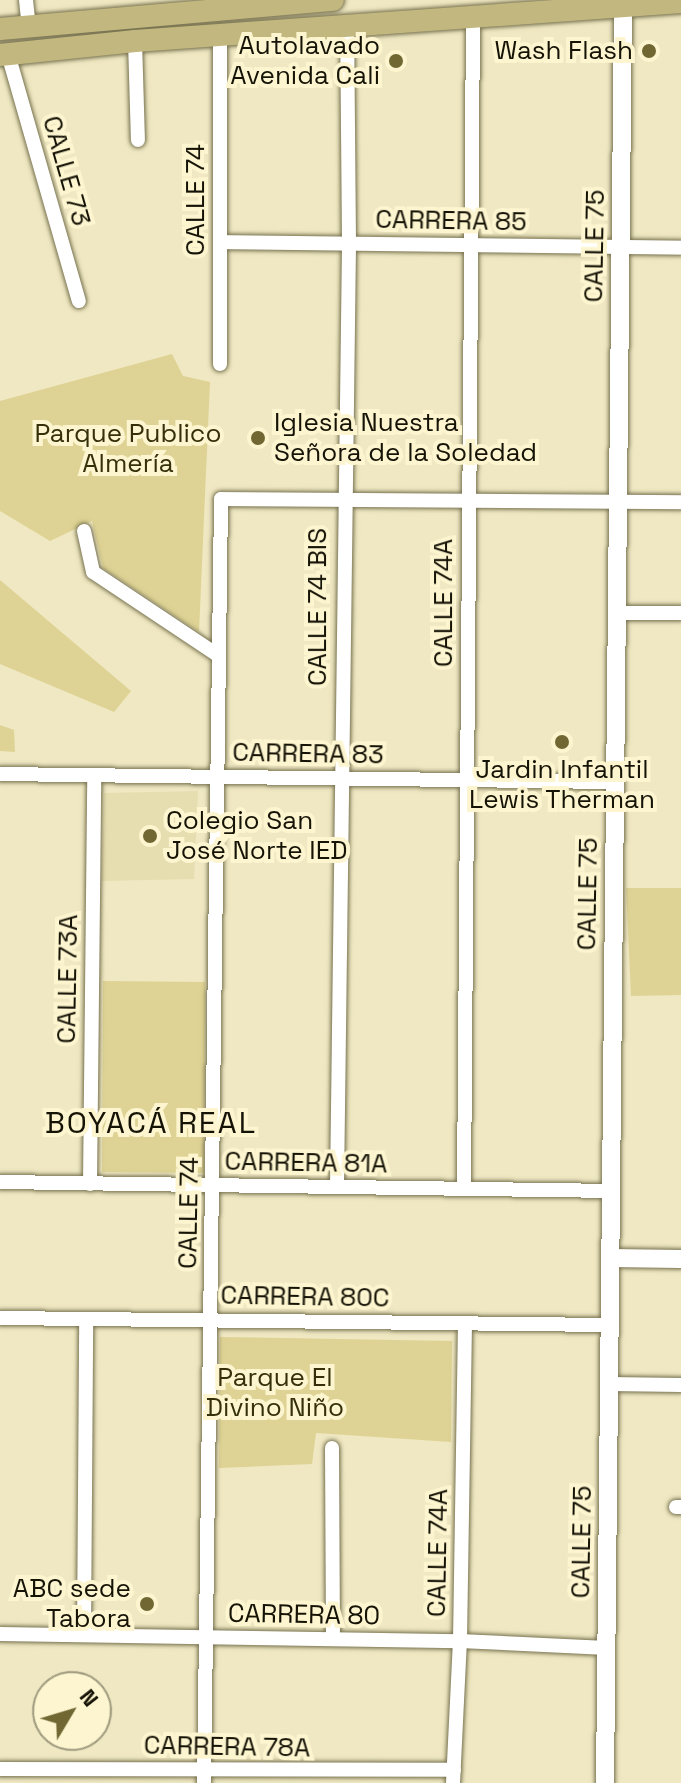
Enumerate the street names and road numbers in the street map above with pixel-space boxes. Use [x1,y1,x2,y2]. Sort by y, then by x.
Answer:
street label: CALLE 73 [35,112,97,230]
street label: CALLE 74 [180,144,212,256]
street label: CALLE 75 [578,189,612,303]
street label: CARRERA 85 [375,204,527,238]
street label: CALLE 74 BIS [302,528,334,686]
street label: CALLE 74A [428,539,460,667]
street label: CARRERA 83 [232,737,384,771]
street label: CALLE 75 [571,837,605,951]
street label: CALLE 73A [51,914,85,1044]
street label: CARRERA 81A [224,1146,388,1180]
street label: CALLE 74 [172,1157,206,1269]
street label: CARRERA 80C [220,1280,390,1314]
street label: CALLE 75 [565,1485,599,1599]
street label: CALLE 74A [421,1489,455,1617]
street label: CARRERA 80 [227,1598,381,1632]
street label: CARRERA 78A [143,1730,311,1764]

